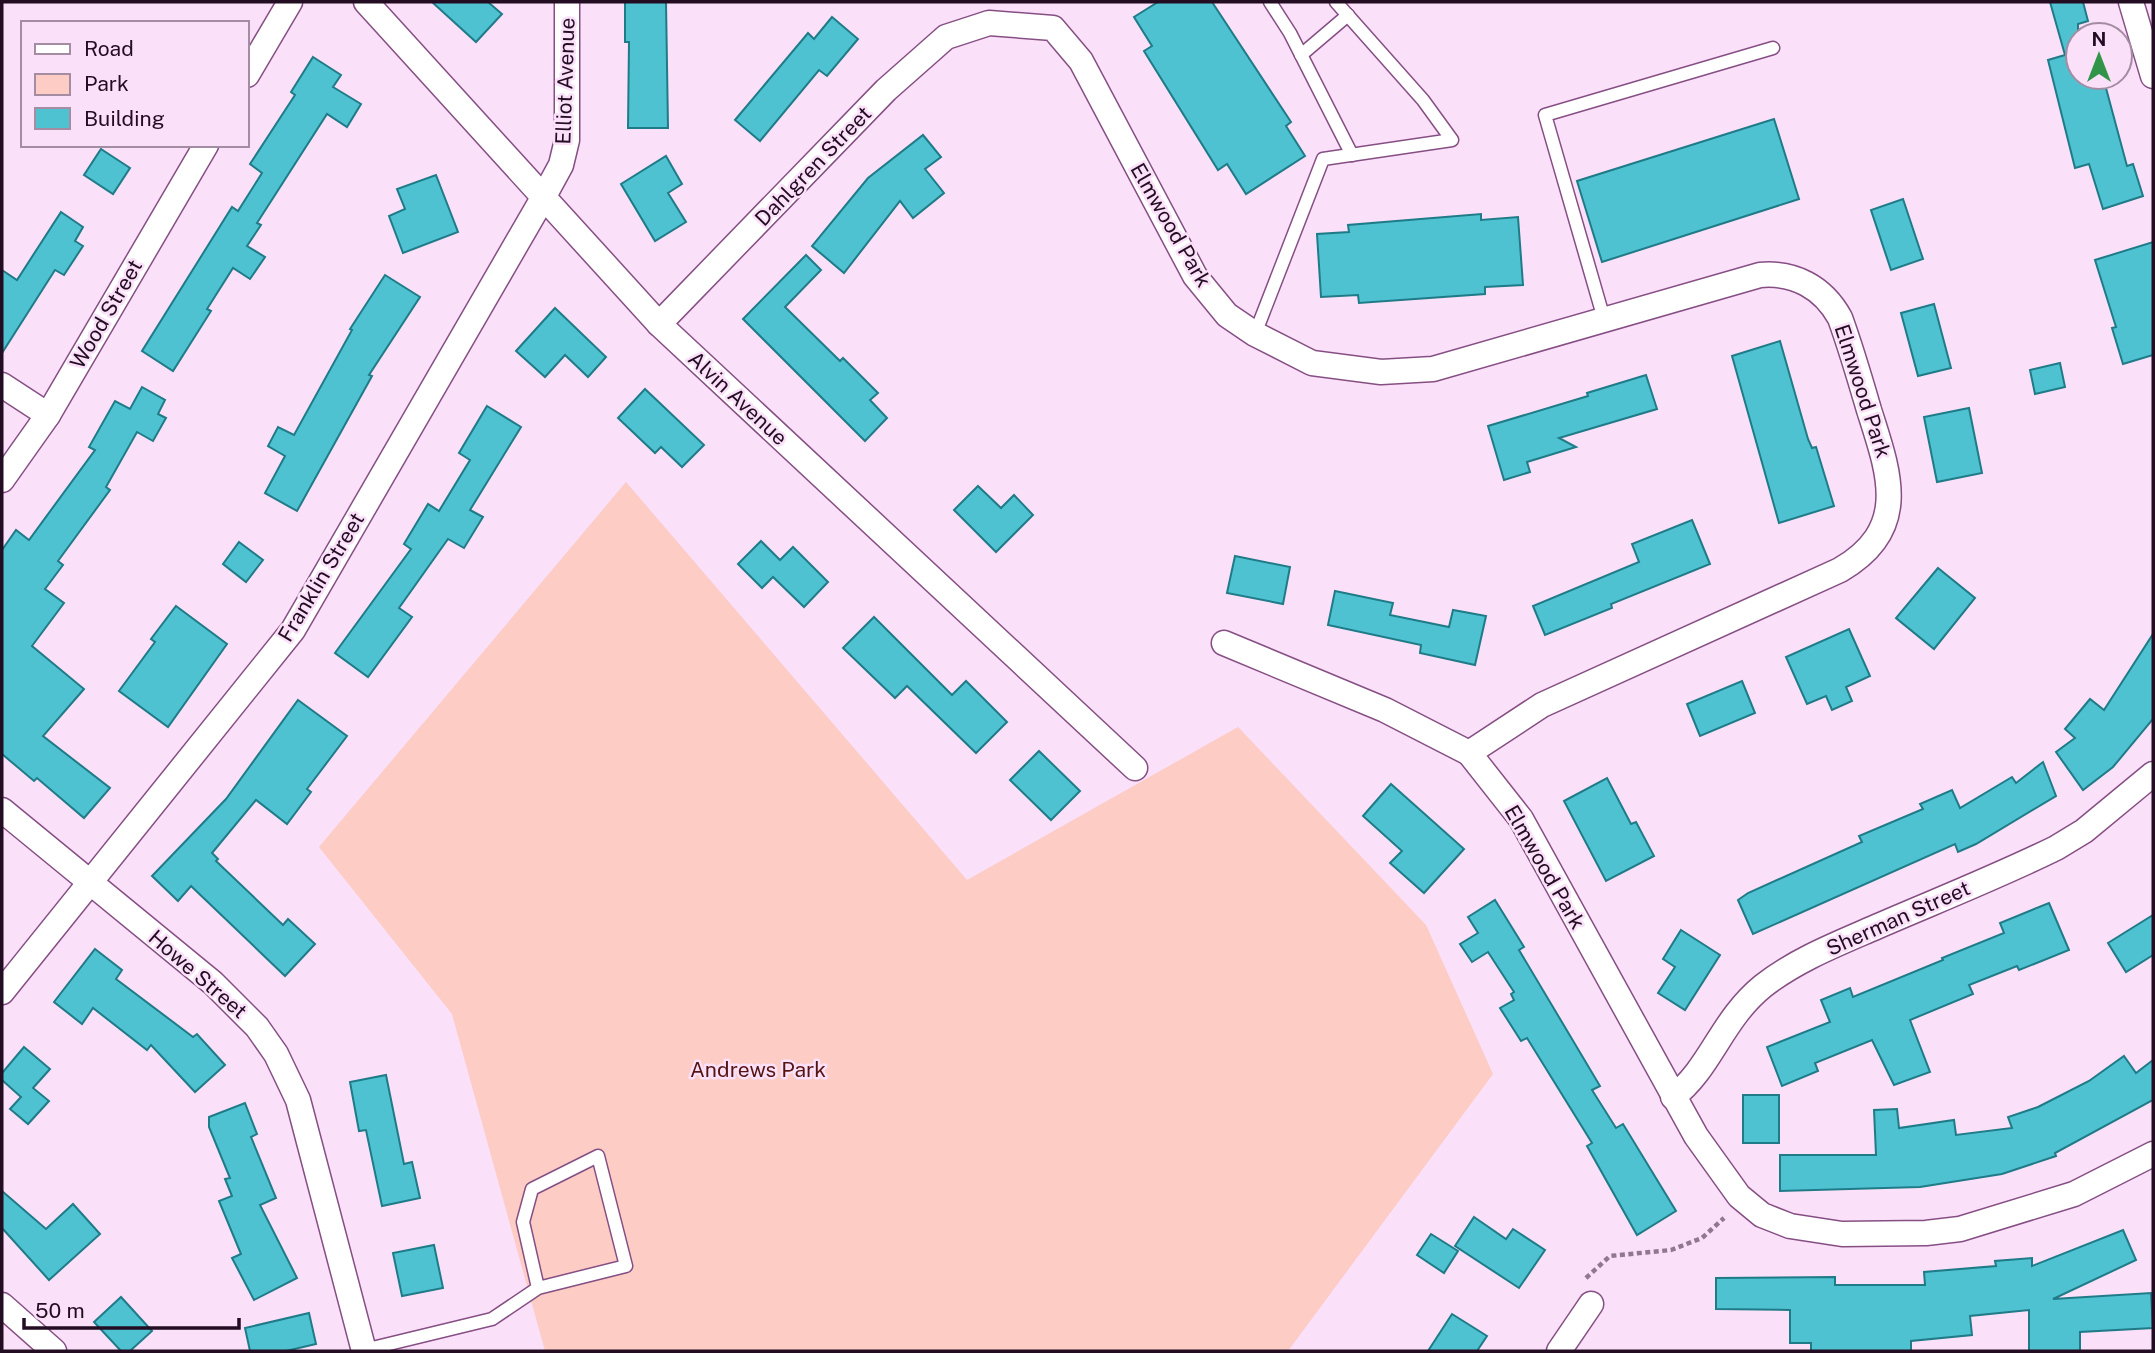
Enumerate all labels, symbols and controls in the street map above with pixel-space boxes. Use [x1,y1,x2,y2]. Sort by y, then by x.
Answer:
street label: Elliot Avenue [550,17,580,145]
legend [21,21,248,147]
north arrow [2064,21,2134,91]
text: N [2092,28,2106,50]
text: Road [84,36,134,61]
text: Park [84,71,129,96]
street label: Dahlgren Street [750,101,876,231]
text: Building [84,106,165,131]
street label: Elmwood Park [1125,158,1217,292]
street label: Wood Street [65,255,147,373]
street label: Elmwood Park [1830,321,1896,461]
street label: Alvin Avenue [683,346,793,450]
street label: Franklin Street [273,508,369,646]
street label: Elmwood Park [1499,800,1591,934]
street label: Sherman Street [1822,875,1974,961]
street label: Howe Street [144,925,252,1023]
park label: Andrews Park [690,1057,826,1082]
scale bar [24,1286,240,1330]
text: 50 m [35,1298,85,1323]

